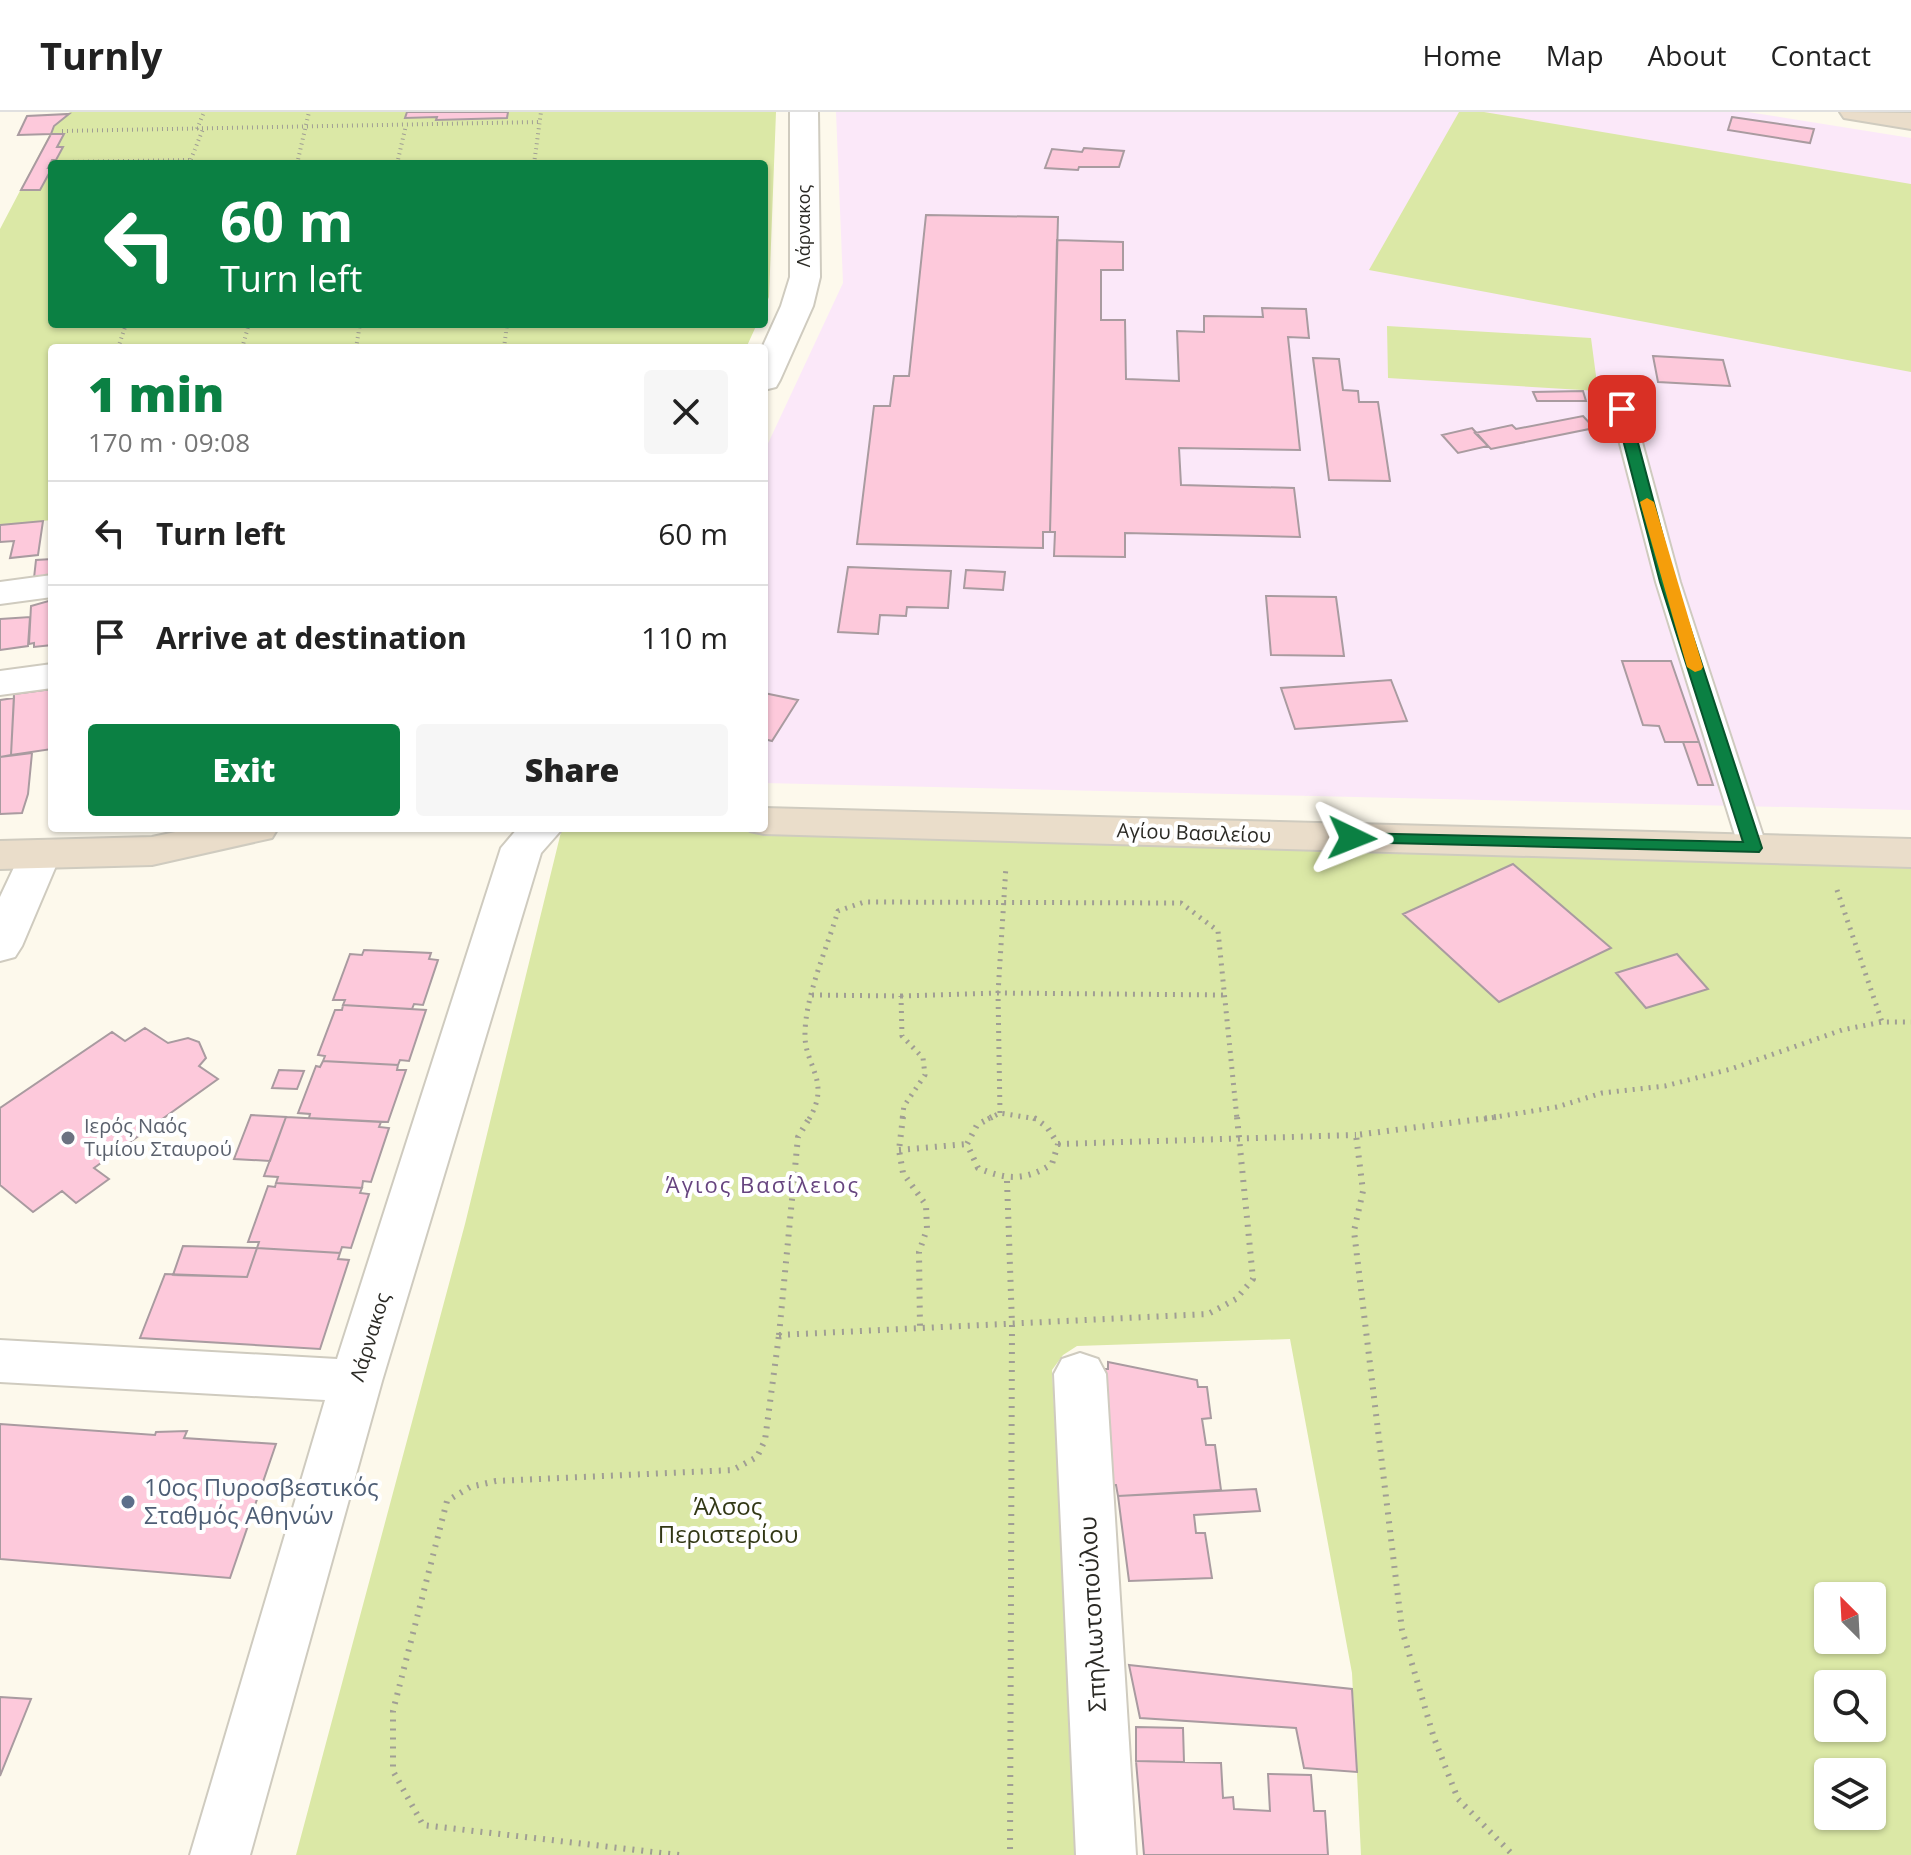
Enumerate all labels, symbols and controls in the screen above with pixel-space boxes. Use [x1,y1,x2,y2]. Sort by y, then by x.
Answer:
text: Turnly [40,29,162,81]
text: Home [1423,36,1502,74]
text: Map [1546,36,1604,74]
text: About [1648,36,1726,74]
text: Contact [1770,36,1871,74]
text: 60 m [220,182,354,258]
street label: Λάρνακος [791,185,815,267]
icon: left [88,192,192,296]
text: Turn left [220,254,362,303]
text: 1 min [88,361,224,426]
button: close [644,370,728,454]
pin [1588,375,1656,443]
icon: arrive [1600,387,1644,431]
text: 170 m · 09:08 [88,424,250,460]
icon: left [88,511,132,555]
text: Turn left [156,513,286,554]
text: 60 m [658,513,728,554]
icon: arrive [88,615,132,659]
text: Arrive at destination [156,617,467,658]
text: 110 m [641,617,728,658]
button: Exit [88,724,400,816]
button: Share [416,724,728,816]
position arrow [1310,796,1394,880]
street label: Αγίου Βασιλείου [1116,816,1272,849]
place label: Ιερός Ναός Τιμίου Σταυρού [84,1112,232,1162]
marker: Ιερός Ναός Τιμίου Σταυρού [59,1129,77,1147]
district label: Άγιος Βασίλειος [666,1169,860,1199]
street label: Λάρνακος [343,1289,396,1385]
place label: 10ος Πυροσβεστικός Σταθμός Αθηνών [144,1470,379,1531]
park label: Άλσος Περιστερίου [658,1489,798,1550]
marker: 10ος Πυροσβεστικός Σταθμός Αθηνών [119,1493,137,1511]
street label: Σπηλιωτοπούλου [1070,1515,1113,1713]
north arrow [1814,1582,1886,1654]
map controls [1814,1582,1886,1830]
button: search [1814,1670,1886,1742]
button: layers [1814,1758,1886,1830]

